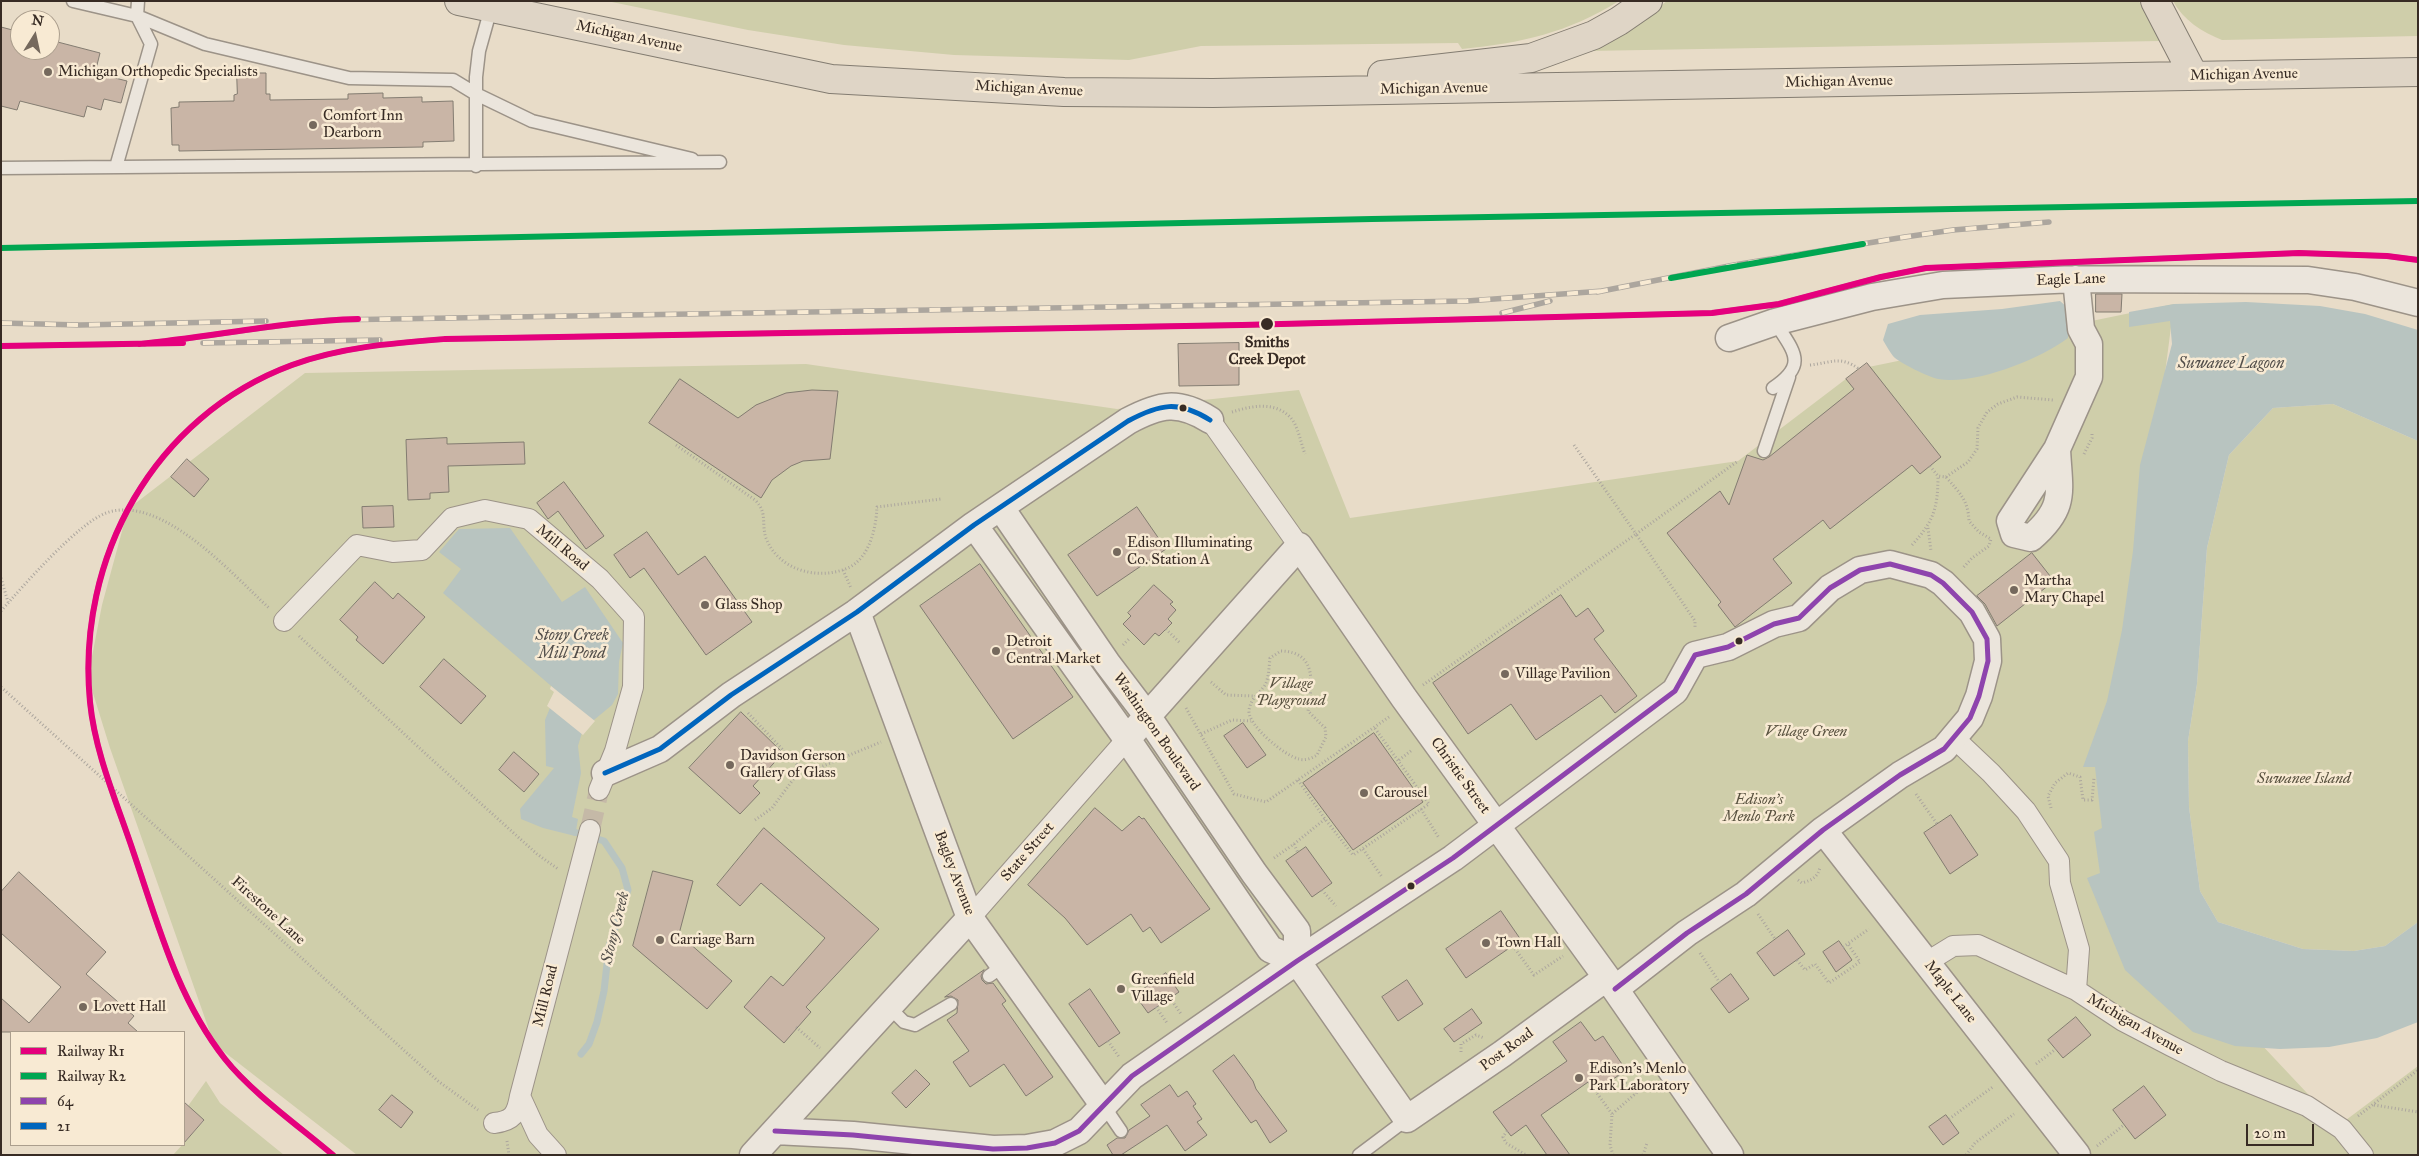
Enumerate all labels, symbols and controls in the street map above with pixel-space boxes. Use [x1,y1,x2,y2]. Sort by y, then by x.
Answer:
north arrow [10,10,60,60]
text: N [30,11,45,30]
street label: Michigan Avenue [574,17,684,57]
place label: Michigan Orthopedic Specialists [58,63,258,81]
street label: Michigan Avenue [2190,65,2298,85]
marker: Michigan Orthopedic Specialists [42,66,54,78]
street label: Michigan Avenue [1785,72,1893,92]
street label: Michigan Avenue [975,77,1083,101]
street label: Michigan Avenue [1380,79,1488,99]
place label: Comfort Inn Dearborn [323,107,403,142]
marker: Comfort Inn Dearborn [307,119,319,131]
street label: Eagle Lane [2036,270,2106,290]
marker: Smiths Creek Depot [1259,316,1275,332]
place label: Smiths Creek Depot [1229,334,1305,369]
water label: Suwanee Lagoon [2178,354,2284,374]
unlabelled marker [1178,403,1188,413]
street label: Mill Road [532,521,592,575]
place label: Edison Illuminating Co. Station A [1127,534,1252,569]
marker: Edison Illuminating Co. Station A [1111,546,1123,558]
place label: Martha Mary Chapel [2024,572,2104,607]
marker: Martha Mary Chapel [2008,584,2020,596]
place label: Glass Shop [715,596,783,614]
marker: Glass Shop [699,599,711,611]
water label: Stony Creek Mill Pond [535,626,609,664]
place label: Detroit Central Market [1006,633,1101,668]
unlabelled marker [1734,636,1744,646]
marker: Detroit Central Market [990,645,1002,657]
place label: Village Pavilion [1515,665,1610,683]
marker: Village Pavilion [1499,668,1511,680]
street label: Washington Boulevard [1109,670,1203,794]
park label: Village Playground [1256,675,1326,710]
park label: Village Green [1765,723,1847,741]
street label: Christie Street [1426,734,1494,818]
place label: Davidson Gerson Gallery of Glass [740,747,845,782]
marker: Davidson Gerson Gallery of Glass [724,759,736,771]
park label: Suwanee Island [2257,770,2351,788]
place label: Carousel [1374,784,1428,802]
marker: Carousel [1358,787,1370,799]
park label: Edison's Menlo Park [1723,791,1795,826]
street label: State Street [997,819,1059,885]
street label: Bagley Avenue [930,828,978,918]
street label: Firestone Lane [227,873,309,949]
unlabelled marker [1406,881,1416,891]
water label: Stony Creek [598,890,634,966]
place label: Carriage Barn [670,931,755,949]
marker: Carriage Barn [654,934,666,946]
place label: Town Hall [1496,934,1561,952]
marker: Town Hall [1480,937,1492,949]
street label: Maple Lane [1920,957,1980,1027]
street label: Mill Road [530,963,562,1029]
place label: Greenfield Village [1131,971,1195,1006]
marker: Greenfield Village [1115,983,1127,995]
street label: Michigan Avenue [2084,990,2186,1060]
place label: Lovett Hall [93,998,166,1016]
marker: Lovett Hall [77,1001,89,1013]
street label: Post Road [1477,1025,1537,1075]
legend [10,1031,185,1146]
text: Railway R1 [57,1042,125,1060]
place label: Edison's Menlo Park Laboratory [1589,1060,1689,1095]
text: Railway R2 [57,1067,126,1085]
marker: Edison's Menlo Park Laboratory [1573,1072,1585,1084]
text: 64 [57,1092,73,1110]
scale bar [2249,1114,2316,1146]
text: 21 [57,1117,70,1135]
text: 20 m [2254,1124,2286,1142]

